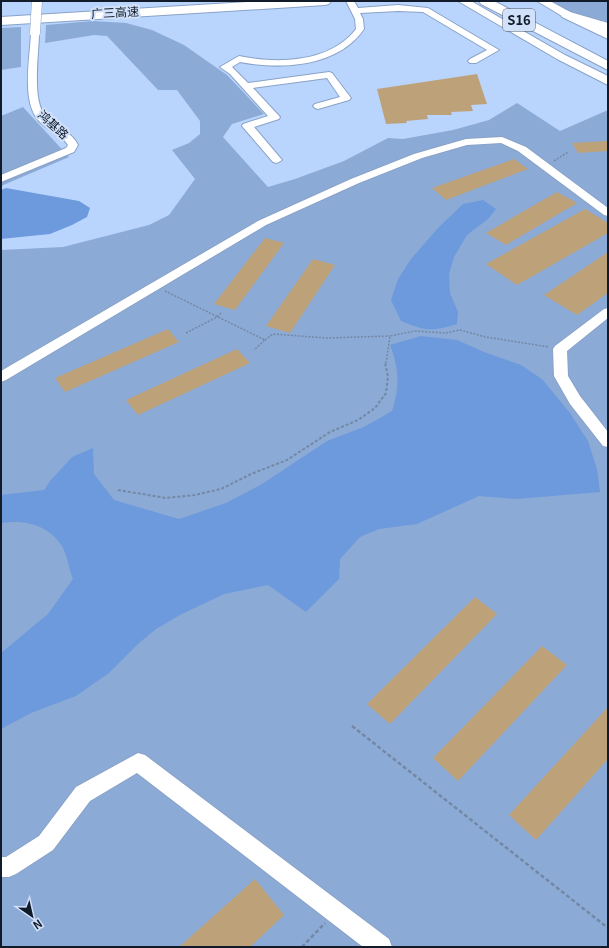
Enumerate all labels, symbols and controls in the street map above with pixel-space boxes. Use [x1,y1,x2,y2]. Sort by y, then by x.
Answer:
street label: 广三高速 [91,2,139,21]
road number: S16 [503,9,535,31]
street label: 鸿基路 [35,106,73,142]
north arrow [12,896,52,936]
text: N [30,916,46,934]

